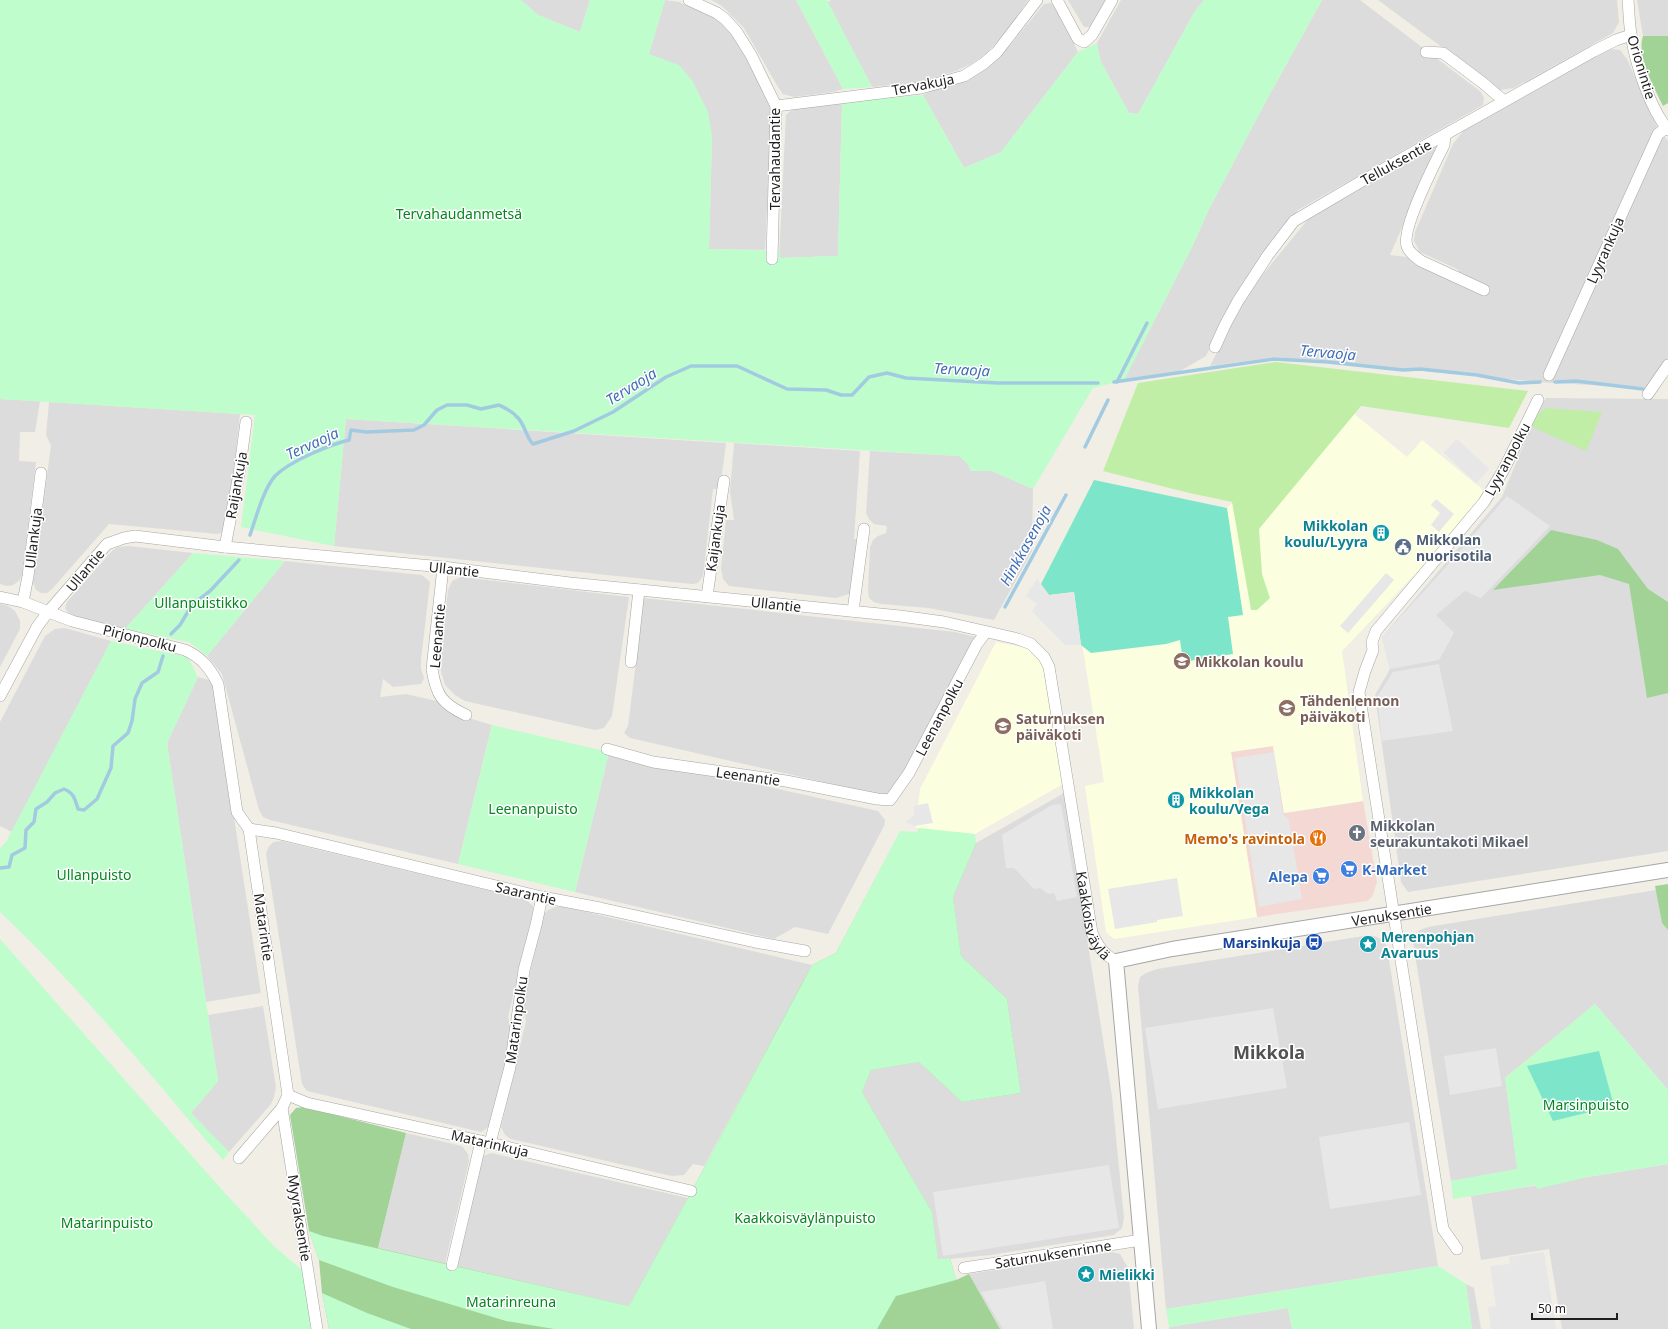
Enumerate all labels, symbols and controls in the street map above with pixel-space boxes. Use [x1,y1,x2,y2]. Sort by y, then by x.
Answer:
street label: Orionintie [1623,33,1661,102]
street label: Tervakuja [890,69,956,99]
street label: Tervahaudantie [765,108,784,210]
street label: Telluksentie [1357,135,1435,189]
park label: Tervahaudanmetsä [396,204,522,223]
street label: Lyyrankuja [1582,214,1628,286]
water label: Tervaoja [1299,340,1357,364]
water label: Tervaoja [933,358,991,380]
water label: Tervaoja [602,362,661,409]
street label: Lyyranpolku [1480,419,1534,499]
water label: Tervaoja [282,422,342,464]
street label: Raijankuja [221,450,251,520]
water label: Hinkkasenoja [995,501,1056,589]
street label: Kaijankuja [701,503,729,573]
street label: Ullankuja [20,506,46,570]
place label: Mikkolan koulu/Lyyra [1284,516,1368,551]
building icon: Mikkolan koulu/Lyyra [1371,523,1391,543]
place label: Mikkolan nuorisotila [1416,530,1492,565]
public building icon: Mikkolan nuorisotila [1393,537,1413,557]
street label: Ullantie [61,544,109,595]
street label: Ullantie [428,557,480,581]
street label: Ullantie [750,592,802,616]
park label: Ullanpuistikko [154,593,248,612]
street label: Leenantie [425,603,449,669]
street label: Pirjonpolku [101,620,179,656]
school or university icon: Mikkolan koulu [1172,651,1192,671]
place label: Mikkolan koulu [1195,652,1304,671]
street label: Leenanpolku [911,675,967,759]
place label: Tähdenlennon päiväkoti [1300,691,1399,726]
school or university icon: Tähdenlennon päiväkoti [1277,698,1297,718]
place label: Saturnuksen päiväkoti [1016,709,1105,744]
school or university icon: Saturnuksen päiväkoti [993,716,1013,736]
street label: Leenantie [715,762,782,790]
place label: Mikkolan koulu/Vega [1189,783,1269,818]
building icon: Mikkolan koulu/Vega [1166,790,1186,810]
park label: Leenanpuisto [488,799,578,818]
place label: Mikkolan seurakuntakoti Mikael [1370,816,1529,851]
church icon: Mikkolan seurakuntakoti Mikael [1347,823,1367,843]
restaurant icon: Memo's ravintola [1308,828,1328,848]
place label: Memo's ravintola [1184,829,1305,848]
supermarket icon: K-Market [1339,859,1359,879]
place label: K-Market [1362,860,1427,879]
park label: Ullanpuisto [56,865,132,884]
supermarket icon: Alepa [1311,866,1331,886]
place label: Alepa [1269,867,1308,886]
street label: Kaakkoisväylä [1073,870,1115,964]
street label: Saarantie [494,877,558,909]
street label: Matarintie [250,892,278,962]
street label: Venuksentie [1350,898,1433,930]
place label: Merenpohjan Avaruus [1381,927,1474,962]
bus stop icon: Marsinkuja [1304,932,1324,952]
place label: Marsinkuja [1223,933,1301,952]
place icon: Merenpohjan Avaruus [1358,934,1378,954]
street label: Matarinpolku [500,975,532,1065]
district label: Mikkola [1233,1040,1305,1064]
park label: Marsinpuisto [1543,1095,1629,1114]
street label: Matarinkuja [449,1125,531,1161]
street label: Myyraksentie [284,1173,316,1263]
park label: Kaakkoisväylänpuisto [734,1208,876,1227]
park label: Matarinpuisto [61,1213,153,1232]
street label: Saturnuksenrinne [993,1235,1113,1273]
place icon: Mielikki [1076,1264,1096,1284]
place label: Mielikki [1099,1265,1155,1284]
park label: Matarinreuna [466,1292,556,1311]
scale bar [1532,1295,1617,1321]
text: 50 m [1538,1300,1566,1317]

